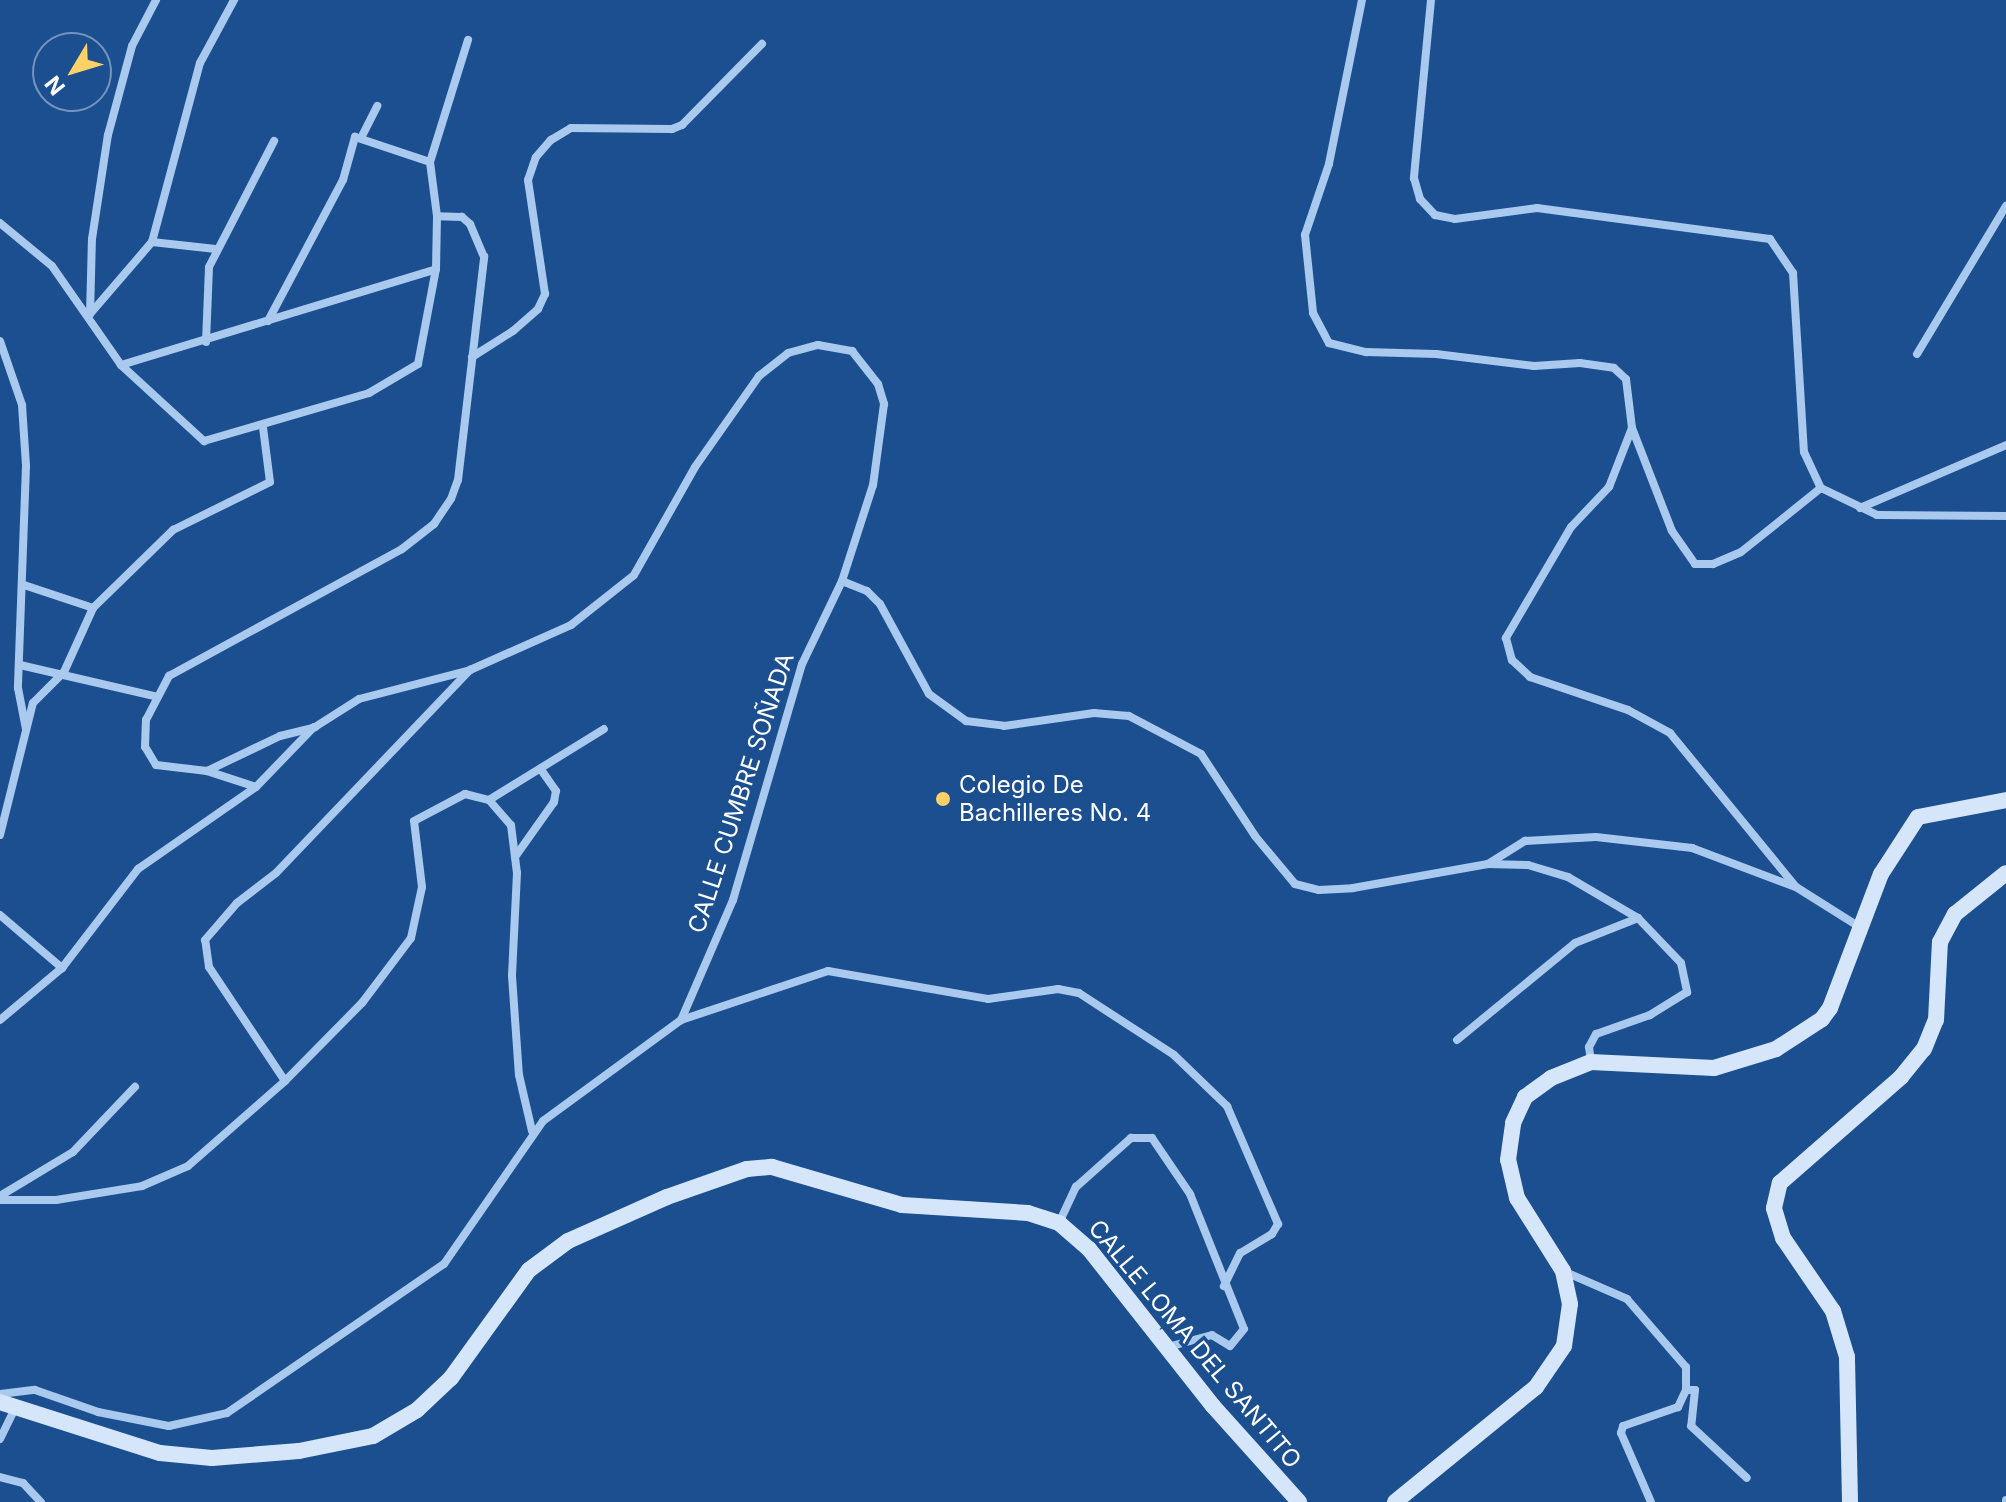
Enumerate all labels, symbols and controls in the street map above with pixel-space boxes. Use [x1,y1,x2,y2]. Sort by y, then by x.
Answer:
north arrow [32,32,112,112]
text: N [39,71,70,100]
street label: CALLE CUMBRE SOÑADA [682,649,800,937]
place label: Colegio De Bachilleres No. 4 [959,771,1151,827]
marker: Colegio De Bachilleres No. 4 [934,790,952,808]
street label: CALLE LOMA DEL SANTITO [1083,1214,1307,1474]

